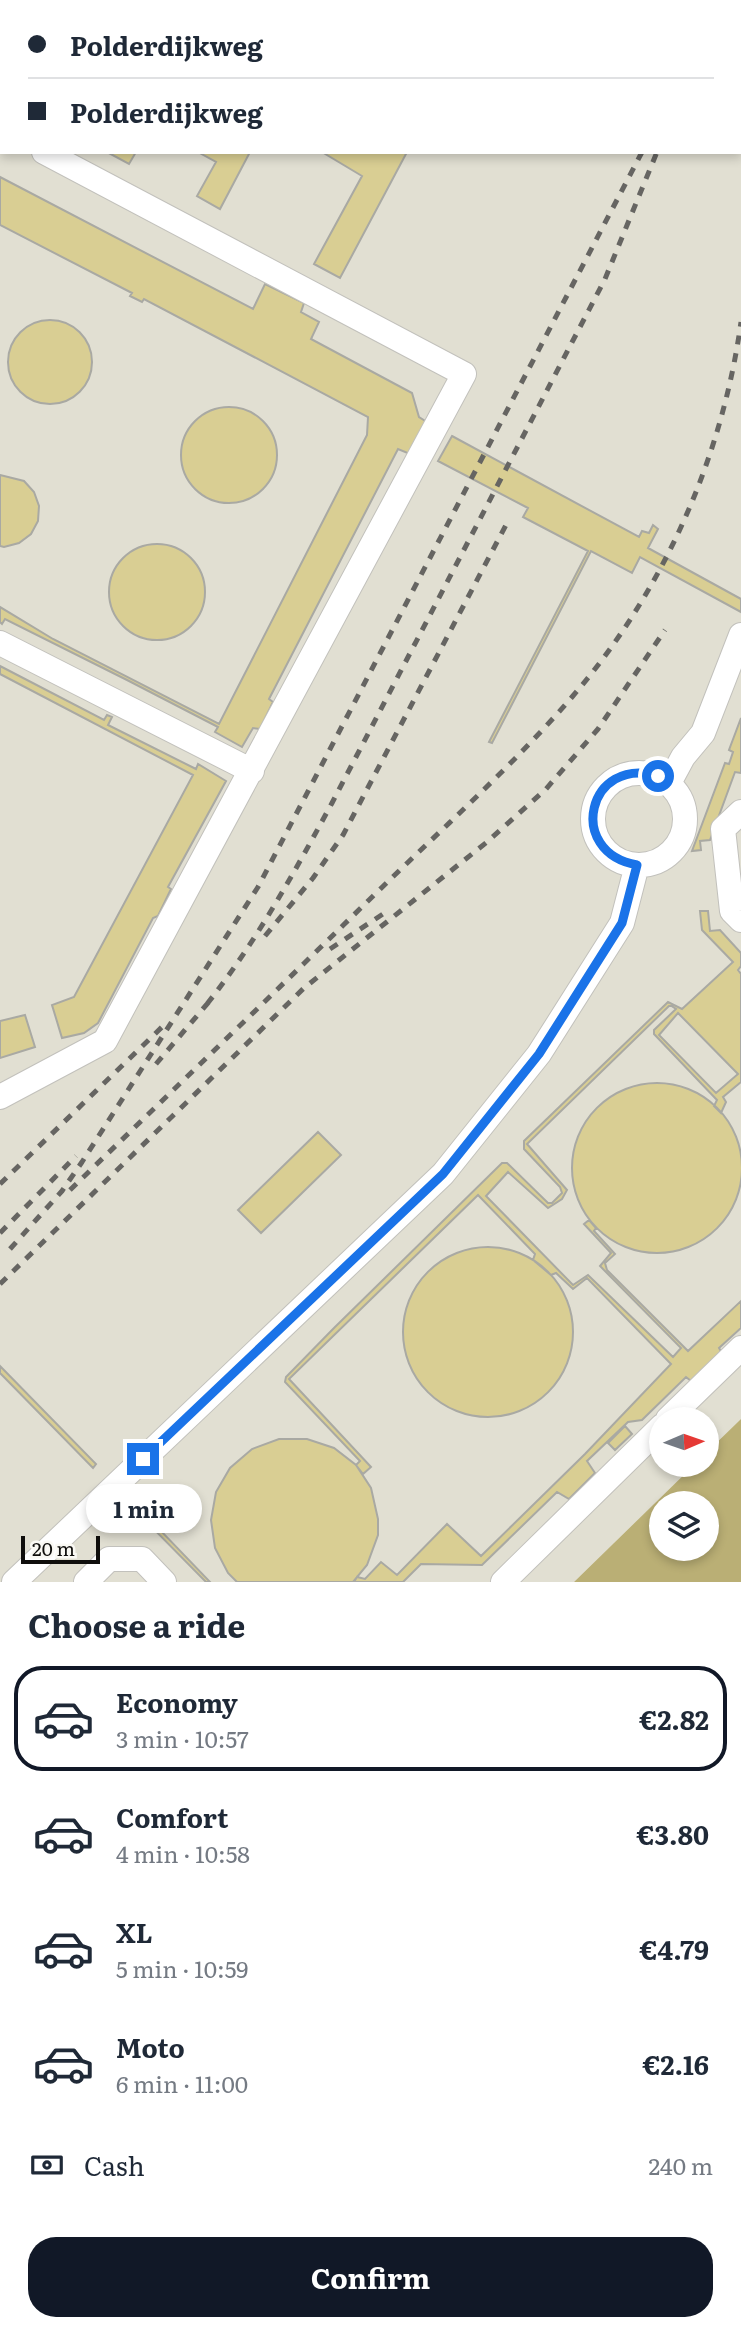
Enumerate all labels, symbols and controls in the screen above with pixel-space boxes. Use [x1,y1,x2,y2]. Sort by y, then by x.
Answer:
text: Polderdijkweg [70,25,263,64]
text: Polderdijkweg [70,92,263,131]
route start [642,760,674,792]
north arrow [649,1407,719,1477]
map controls [649,1407,719,1561]
route end [127,1443,159,1475]
callout: 1 min [85,1484,201,1532]
text: 1 min [113,1491,175,1525]
button: layers [649,1491,719,1561]
scale bar [21,1533,100,1565]
text: 20 m [32,1534,75,1562]
text: Choose a ride [28,1600,245,1648]
text: Economy [116,1682,238,1721]
icon: car [32,1687,95,1750]
text: €2.82 [639,1699,709,1738]
text: 3 min · 10:57 [116,1721,249,1755]
text: Comfort [116,1797,228,1836]
icon: car [32,1802,95,1865]
text: €3.80 [637,1814,709,1853]
text: 4 min · 10:58 [116,1836,250,1870]
text: XL [116,1912,153,1951]
icon: car [32,1917,95,1980]
text: €4.79 [640,1929,709,1968]
text: 5 min · 10:59 [116,1951,248,1985]
text: Moto [116,2027,185,2066]
icon: car [32,2032,95,2095]
text: €2.16 [642,2044,709,2083]
text: 6 min · 11:00 [116,2066,248,2100]
text: Cash [84,2145,145,2184]
icon: cash [28,2146,66,2184]
text: 240 m [648,2148,713,2182]
button: Confirm [28,2237,713,2317]

